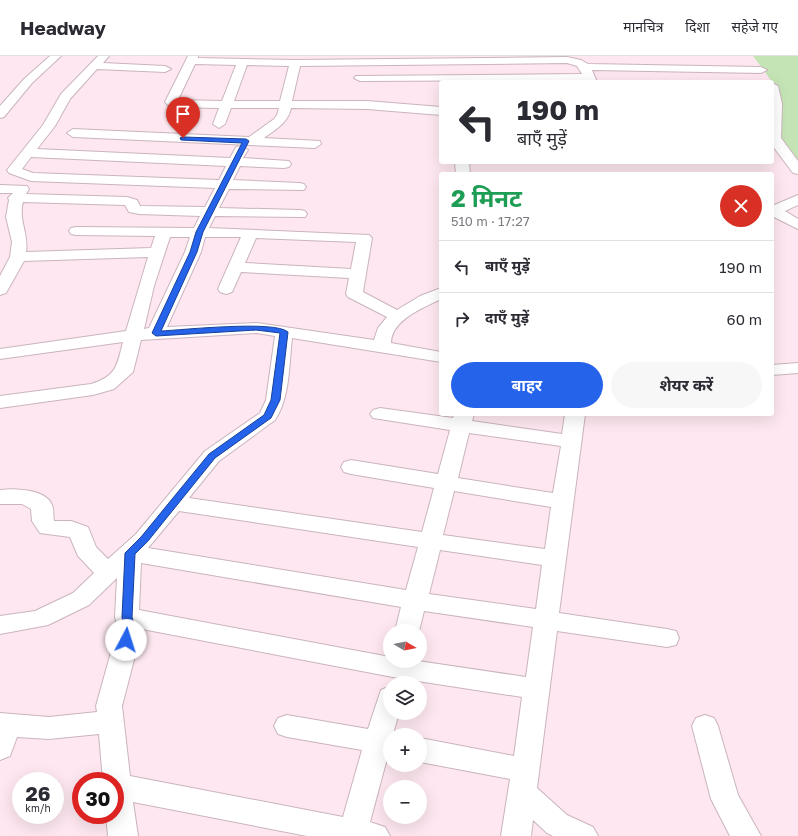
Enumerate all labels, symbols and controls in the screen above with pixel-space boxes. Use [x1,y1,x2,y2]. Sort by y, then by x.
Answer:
text: Headway [20,16,106,39]
text: मानचित्र [623,18,663,35]
text: दिशा [685,18,710,35]
text: सहेजे गए [732,18,778,35]
text: 190 m [517,93,599,126]
icon: left [451,96,503,148]
pin [166,97,200,138]
icon: arrive [172,103,194,125]
text: बाएँ मुड़ें [517,127,567,149]
text: 2 मिनट [451,183,522,212]
button: close [720,185,762,227]
text: 510 m · 17:27 [451,213,530,229]
icon: left [451,256,473,278]
text: बाएँ मुड़ें [485,256,530,274]
text: 190 m [719,258,762,276]
icon: right [451,308,473,330]
text: दाएँ मुड़ें [485,308,529,326]
text: 60 m [727,310,762,328]
button: बाहर [451,362,603,408]
button: शेयर करें [611,362,762,408]
position arrow [105,619,147,661]
north arrow [383,624,427,668]
map controls [383,624,427,824]
button: layers [383,676,427,720]
button: + [383,728,427,772]
speed limit sign: 30 [72,772,124,824]
button: − [383,780,427,824]
text: 26 [26,781,50,805]
text: km/h [25,802,51,814]

